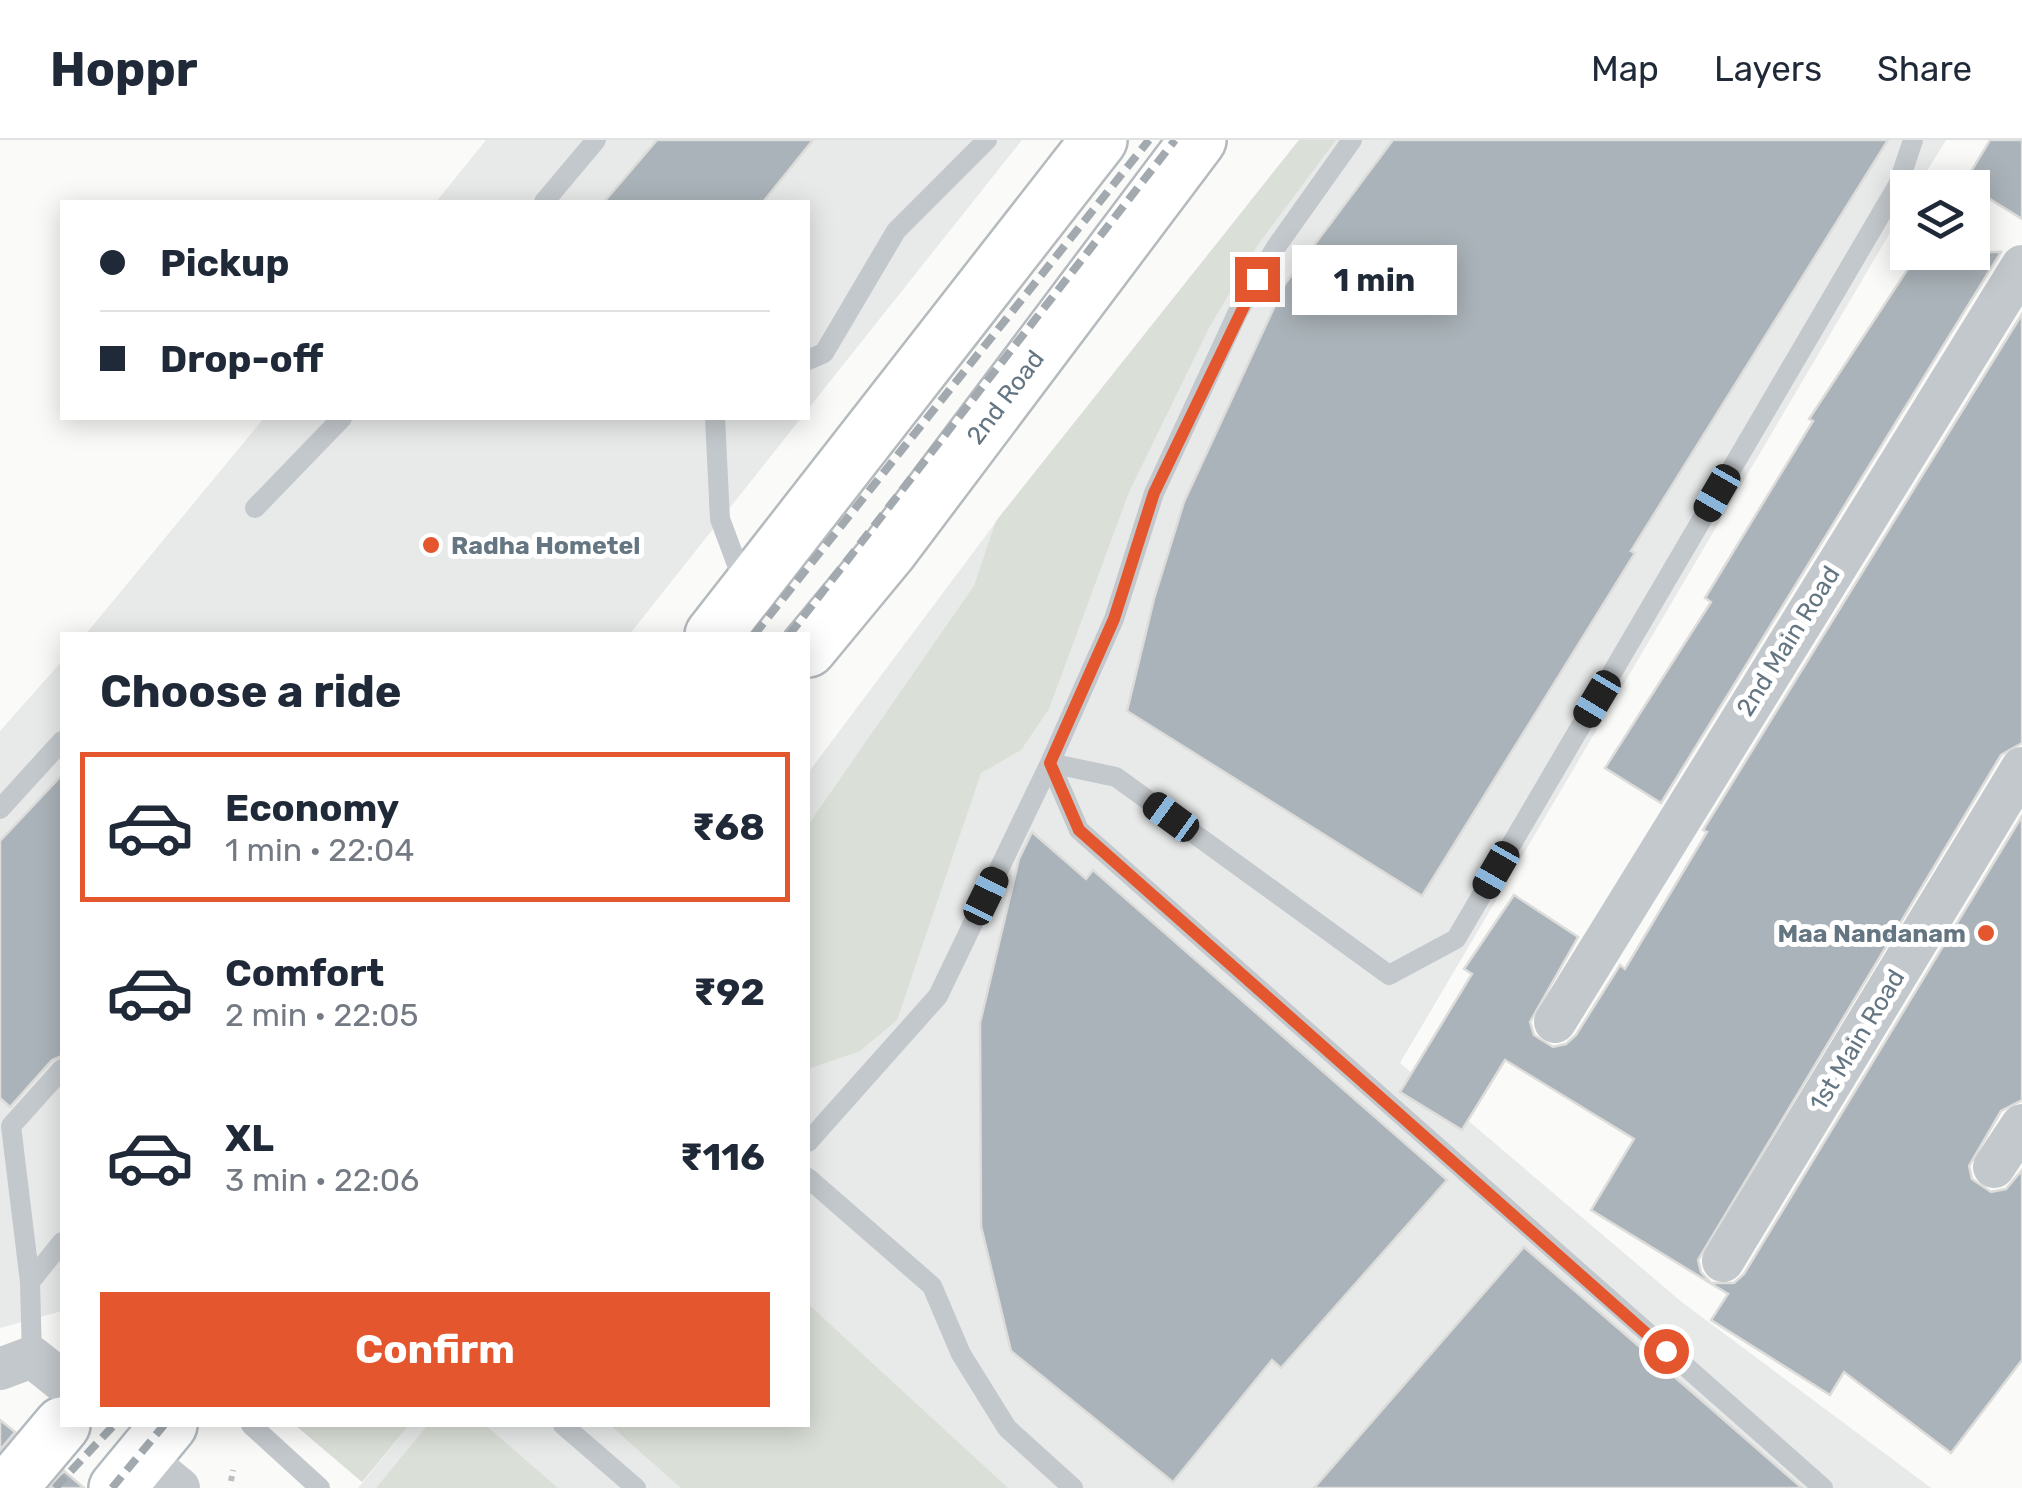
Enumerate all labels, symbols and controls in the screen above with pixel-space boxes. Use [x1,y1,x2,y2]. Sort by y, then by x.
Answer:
text: Hoppr [50,41,197,98]
text: Map [1591,48,1659,90]
text: Layers [1714,48,1822,90]
text: Share [1877,48,1972,90]
map controls [1890,170,1990,270]
button: layers [1890,170,1990,270]
text: Pickup [160,240,289,286]
callout: 1 min [1292,244,1457,314]
route end [1235,257,1280,302]
text: 1 min [1334,261,1415,299]
text: Drop-off [160,336,323,382]
street label: 2nd Road [960,344,1050,450]
car [1689,460,1745,526]
place label: Radha Hometel [451,531,640,560]
marker: Radha Hometel [420,534,442,556]
street label: 2nd Main Road [1730,561,1846,721]
text: Choose a ride [100,665,402,718]
car [1569,666,1625,732]
icon: car [105,782,195,872]
text: Economy [225,785,399,831]
car [1138,787,1204,847]
text: ₹68 [692,804,765,850]
text: 1 min · 22:04 [225,831,414,869]
car [1468,837,1524,903]
car [959,862,1013,930]
place label: Maa Nandanam [1777,919,1966,948]
marker: Maa Nandanam [1975,922,1997,944]
icon: car [105,947,195,1037]
text: Comfort [225,950,384,996]
street label: 1st Main Road [1803,964,1911,1116]
text: ₹92 [693,969,765,1015]
text: 2 min · 22:05 [225,996,419,1034]
icon: car [105,1112,195,1202]
text: XL [225,1115,274,1161]
text: ₹116 [680,1134,765,1180]
text: 3 min · 22:06 [225,1161,419,1199]
button: Confirm [100,1292,770,1407]
route start [1644,1329,1689,1374]

